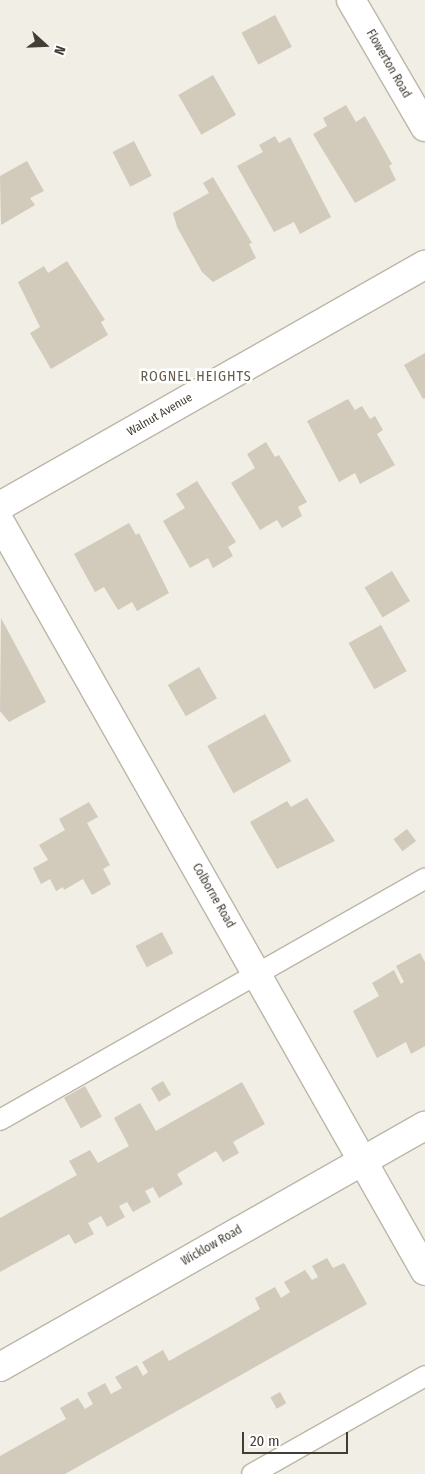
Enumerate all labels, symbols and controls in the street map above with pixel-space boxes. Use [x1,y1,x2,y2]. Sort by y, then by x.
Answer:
north arrow [20,20,70,70]
street label: Flowerton Road [363,27,413,101]
text: N [50,43,69,57]
district label: ROGNEL HEIGHTS [139,369,253,385]
street label: Walnut Avenue [125,391,195,439]
street label: Colborne Road [189,861,237,931]
street label: Wicklow Road [179,1223,245,1269]
scale bar [245,1422,351,1454]
text: 20 m [250,1432,280,1450]

